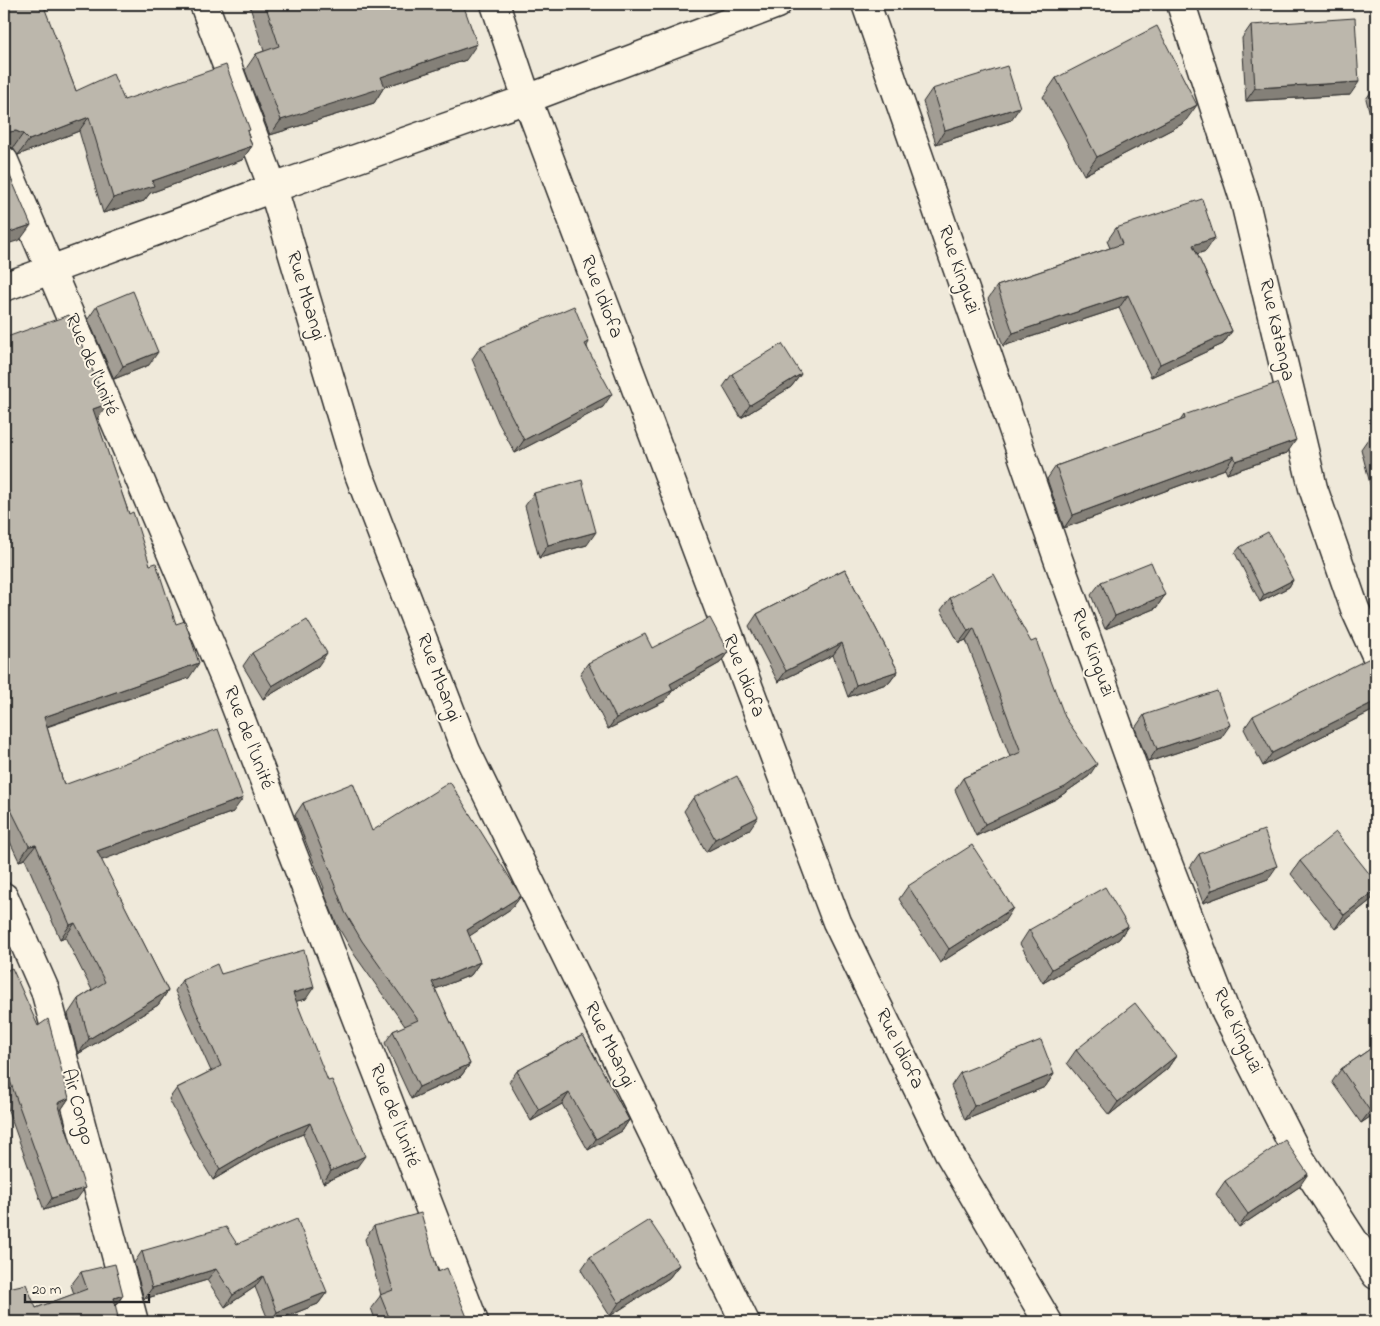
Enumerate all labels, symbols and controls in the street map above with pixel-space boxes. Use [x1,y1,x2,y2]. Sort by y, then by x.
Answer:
street label: Rue Kinguzi [928,222,987,319]
street label: Rue Mbangi [277,248,332,345]
street label: Rue Idiofa [572,251,630,343]
street label: Rue Katanga [1249,276,1302,384]
street label: Rue de l'Unité [56,309,126,421]
street label: Rue Kinguzi [1062,605,1121,701]
street label: Rue Mbangi [407,630,468,727]
street label: Rue Idiofa [714,630,772,722]
street label: Rue de l'Unité [215,682,281,794]
street label: Rue Kinguzi [1204,983,1270,1079]
street label: Rue Mbangi [575,997,642,1093]
street label: Rue Idiofa [867,1004,931,1094]
street label: Rue de l'Unité [361,1060,427,1172]
street label: Air Congo [52,1066,101,1149]
scale bar [25,1271,149,1303]
text: 20 m [32,1279,62,1301]

